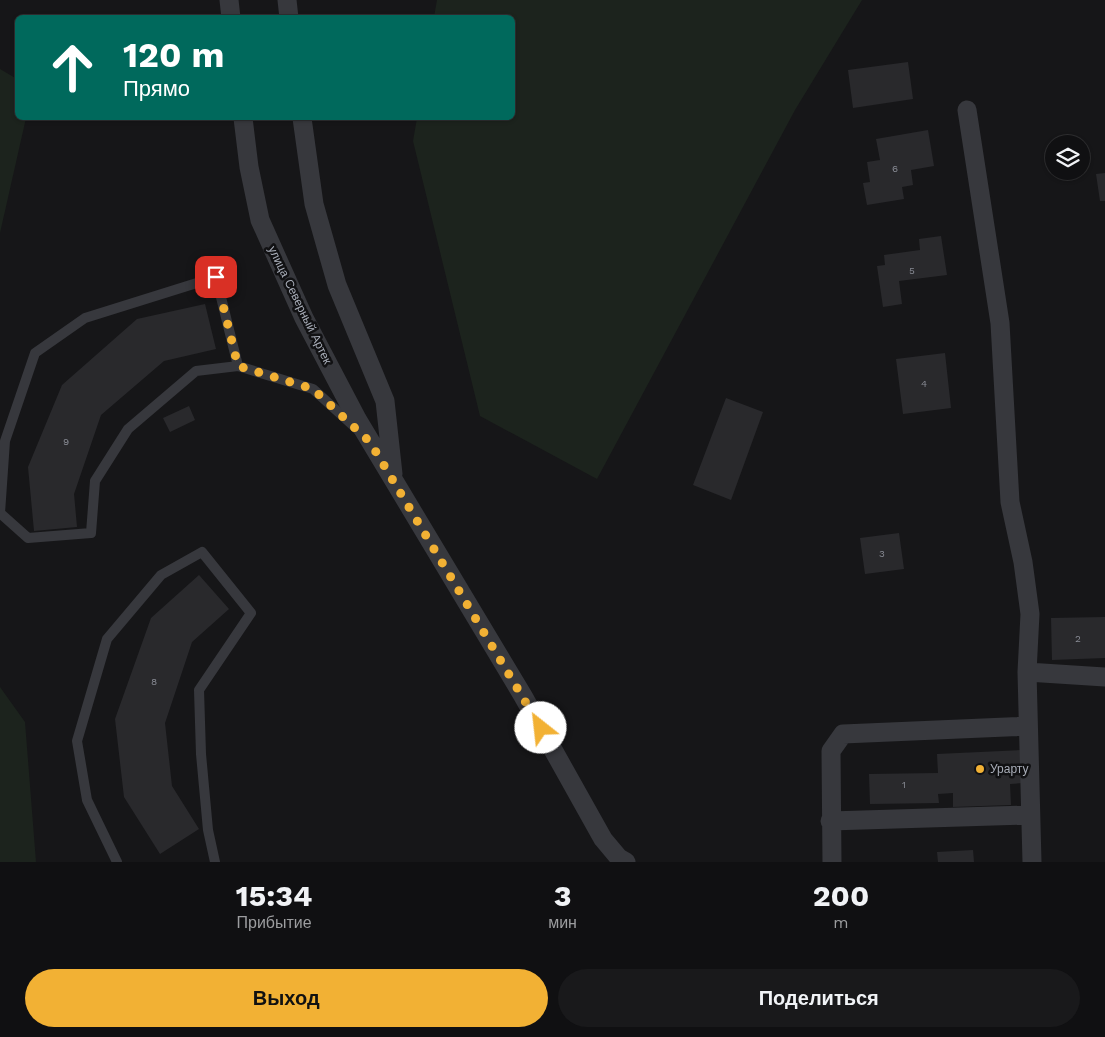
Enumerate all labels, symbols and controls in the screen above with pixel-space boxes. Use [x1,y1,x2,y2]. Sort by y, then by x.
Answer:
text: 120 m [123,34,224,76]
icon: ahead [40,35,105,100]
text: Прямо [123,76,190,101]
map controls [1045,135,1090,180]
button: layers [1045,135,1090,180]
house number: 6 [892,163,898,174]
street label: улица Северный Артек [265,244,335,367]
pin [195,256,237,298]
icon: arrive [202,263,230,291]
house number: 5 [909,265,915,276]
house number: 4 [921,378,927,389]
house number: 9 [63,436,69,447]
house number: 3 [879,548,885,559]
house number: 2 [1075,633,1081,644]
house number: 8 [151,676,157,687]
position arrow [514,701,566,753]
place label: Урарту [990,762,1028,776]
marker: Урарту [974,763,986,775]
house number: 1 [902,779,906,790]
text: 15:34 [236,878,312,913]
text: 3 [554,878,571,913]
text: 200 [813,878,869,913]
text: Прибытие [236,913,312,932]
text: мин [548,913,577,932]
text: m [833,913,849,932]
button: Выход [25,969,548,1027]
button: Поделиться [558,969,1080,1027]

